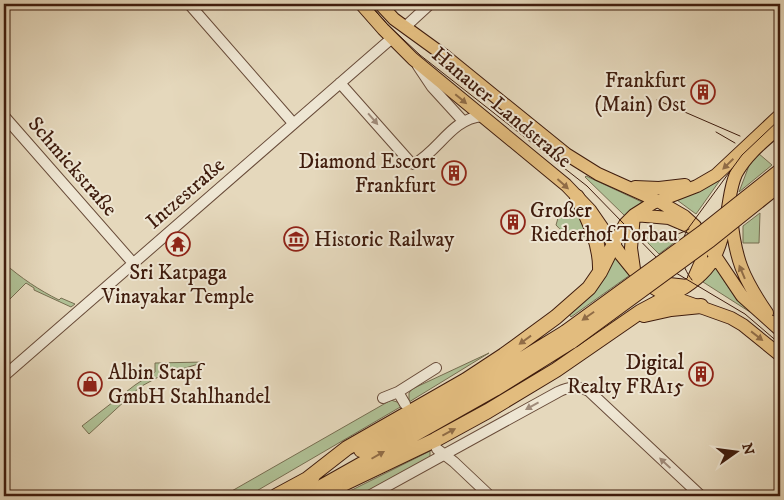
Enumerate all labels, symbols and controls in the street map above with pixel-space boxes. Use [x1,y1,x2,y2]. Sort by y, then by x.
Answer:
street label: Hanauer Landstraße [426,42,577,174]
place label: Frankfurt (Main) Ost [594,68,686,118]
building icon: Frankfurt (Main) Ost [690,79,716,105]
one-way arrow [454,93,467,104]
street label: Schmickstraße [22,111,123,222]
one-way arrow [367,113,378,126]
place label: Diamond Escort Frankfurt [299,149,436,199]
street label: Intzestraße [141,152,231,235]
one-way arrow [722,158,734,170]
building icon: Diamond Escort Frankfurt [441,160,467,186]
one-way arrow [557,178,569,190]
place label: Großer Riederhof Torbau [530,198,678,248]
building icon: Großer Riederhof Torbau [500,209,526,235]
museum icon: Historic Railway [283,226,309,252]
place label: Historic Railway [314,227,455,253]
temple icon: Sri Katpaga Vinayakar Temple [165,231,191,257]
place label: Sri Katpaga Vinayakar Temple [101,260,255,310]
one-way arrow [738,265,746,279]
one-way arrow [581,311,595,321]
one-way arrow [750,330,763,341]
one-way arrow [519,334,532,345]
place label: Digital Realty FRA15 [567,350,685,400]
place label: Albin Stapf GmbH Stahlhandel [108,360,271,410]
building icon: Digital Realty FRA15 [688,361,714,387]
shop icon: Albin Stapf GmbH Stahlhandel [77,371,103,397]
one-way arrow [525,402,540,410]
one-way arrow [442,428,456,436]
north arrow [712,428,762,478]
text: N [738,441,758,457]
one-way arrow [371,450,384,459]
one-way arrow [659,457,671,469]

